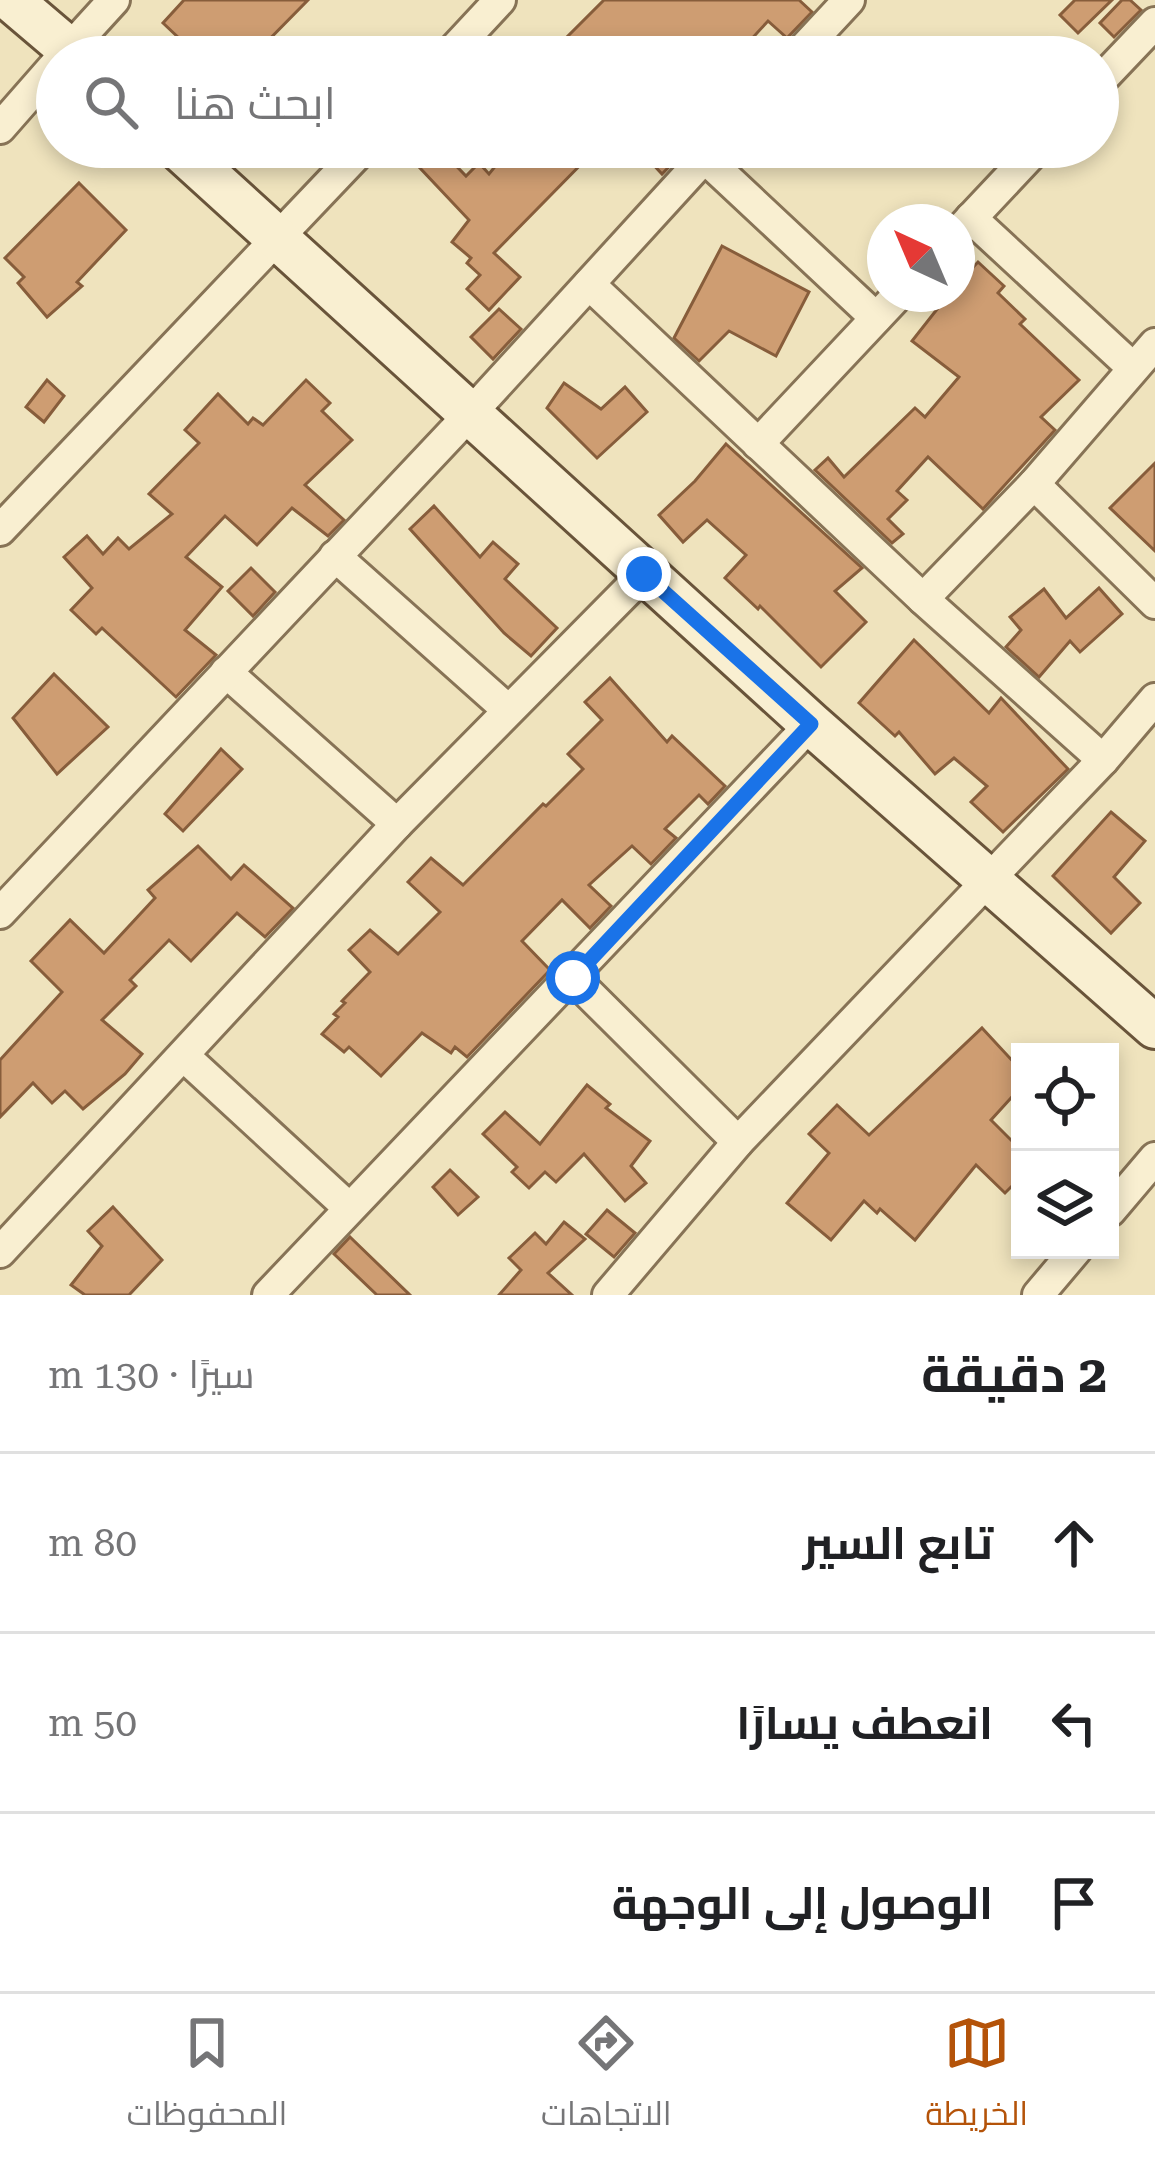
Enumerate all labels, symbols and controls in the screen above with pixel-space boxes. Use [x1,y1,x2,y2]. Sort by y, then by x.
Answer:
search box [36,36,1119,168]
icon: search [78,69,144,135]
text: ابحث هنا [174,77,336,130]
north arrow [867,204,975,312]
route end [617,547,671,601]
route start [546,951,600,1005]
map controls [1011,1043,1119,1259]
button: locate [1011,1043,1119,1151]
button: layers [1011,1151,1119,1259]
text: 2 دقيقة [921,1345,1107,1404]
text: سيرًا · 130 m [48,1352,255,1398]
icon: ahead [1041,1510,1107,1576]
text: تابع السير [803,1517,993,1570]
text: 80 m [48,1520,137,1566]
icon: left [1041,1690,1107,1756]
text: انعطف يسارًا [736,1697,993,1750]
text: 50 m [48,1700,137,1746]
icon: arrive [1041,1870,1107,1936]
text: الوصول إلى الوجهة [612,1877,993,1930]
tab: المحفوظات [127,2010,287,2144]
tab: الاتجاهات [541,2010,672,2144]
tab: الخريطة [925,2010,1028,2144]

